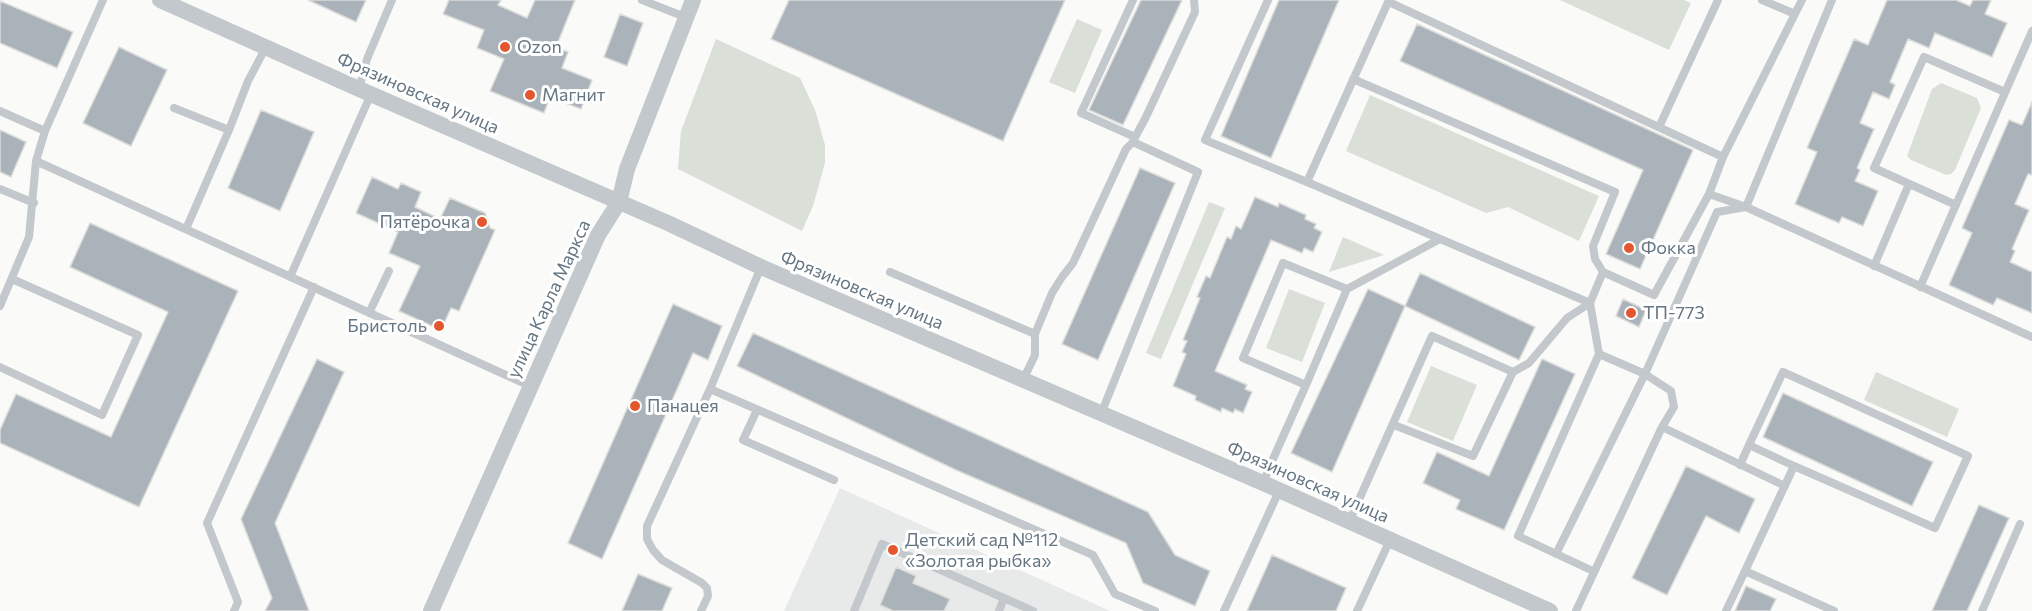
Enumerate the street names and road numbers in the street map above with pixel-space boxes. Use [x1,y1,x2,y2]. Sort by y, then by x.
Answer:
street label: Фрязиновская улица [334,48,502,138]
street label: улица Карла Маркса [503,216,595,382]
street label: Фрязиновская улица [777,246,947,334]
street label: Фрязиновская улица [1224,437,1392,527]

